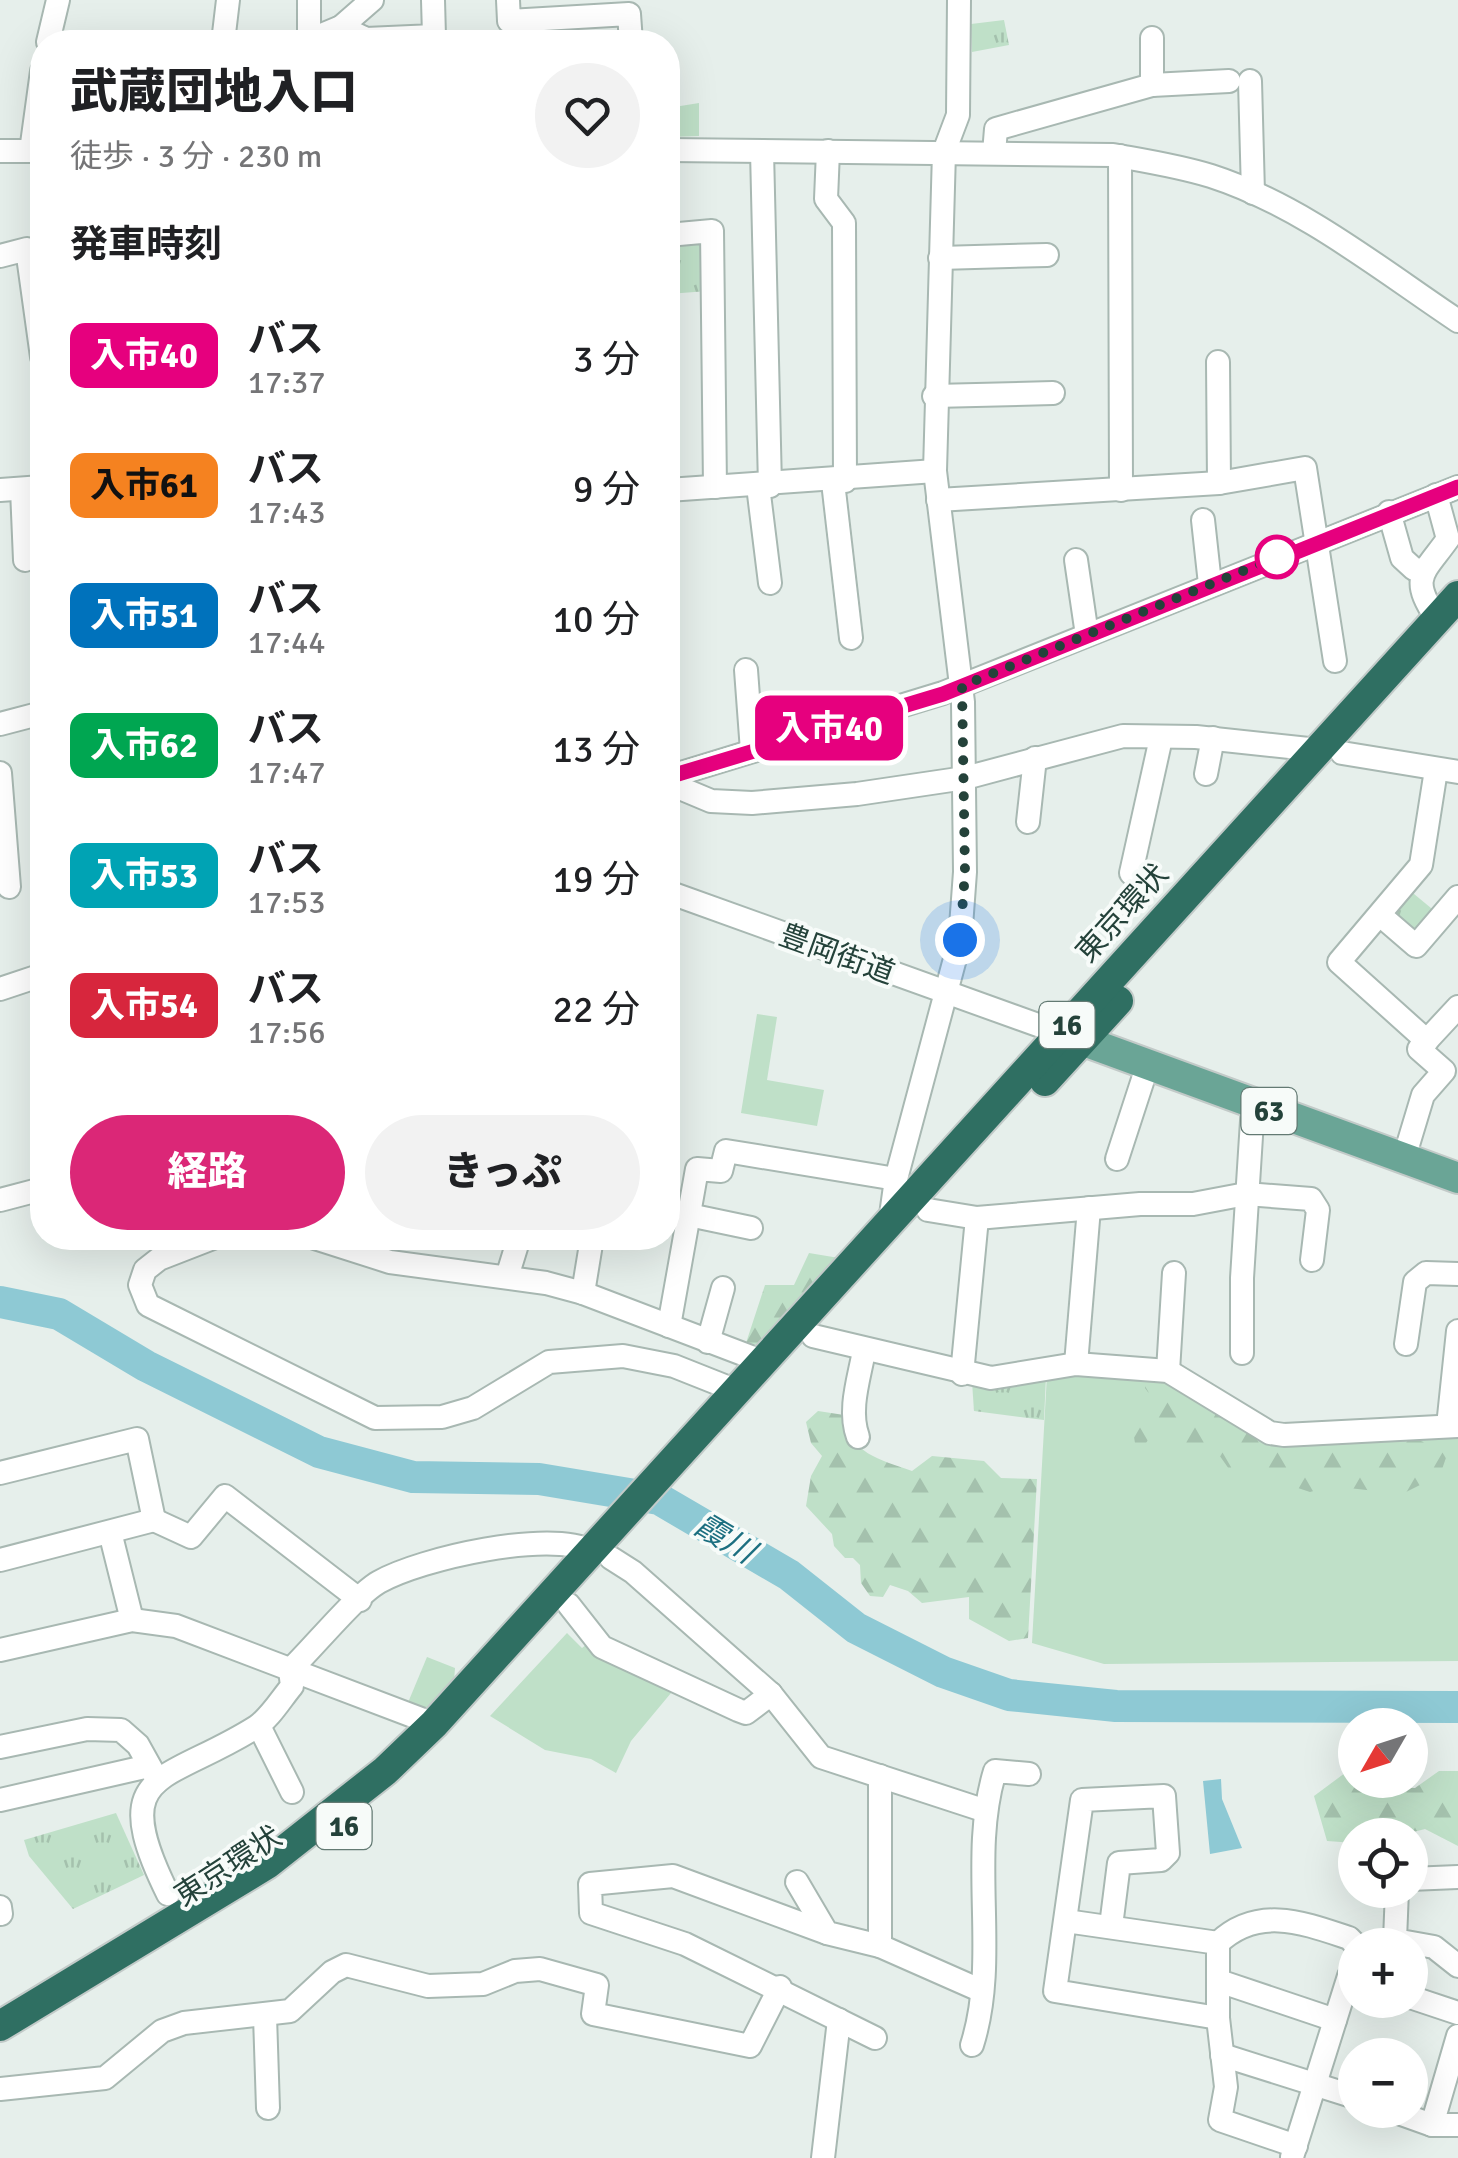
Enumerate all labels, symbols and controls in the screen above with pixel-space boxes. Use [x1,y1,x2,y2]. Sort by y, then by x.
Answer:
text: 武蔵団地入口 [70,63,358,122]
button: heart [535,63,640,168]
text: 徒歩 · 3 分 · 230 m [70,137,322,176]
text: 発車時刻 [70,221,222,268]
text: バス [248,316,324,363]
text: 入市40 [90,334,198,377]
text: 3 分 [573,336,640,383]
text: 17:37 [248,363,326,402]
text: バス [248,446,324,493]
text: 入市61 [90,464,198,507]
text: 9 分 [573,466,640,513]
text: 17:43 [248,493,326,532]
unlabelled marker [1256,536,1298,578]
text: バス [248,576,324,623]
text: 入市51 [90,594,198,637]
text: 10 分 [553,596,640,643]
text: 17:44 [248,623,326,662]
line badge: 入市40 [759,696,899,760]
text: バス [248,706,324,753]
text: 入市40 [775,707,883,750]
text: 入市62 [90,724,198,767]
text: 13 分 [553,726,640,773]
text: 17:47 [248,753,326,792]
text: バス [248,836,324,883]
text: 入市53 [90,854,198,897]
text: 19 分 [553,856,640,903]
street label: 東京環状 [1068,856,1176,970]
text: 17:53 [248,883,326,922]
your location [935,915,985,965]
street label: 豊岡街道 [774,917,900,992]
text: バス [248,966,324,1013]
text: 入市54 [90,984,198,1027]
text: 22 分 [553,986,640,1033]
road number: 16 [1040,1002,1094,1048]
text: 17:56 [248,1013,326,1052]
road number: 63 [1242,1088,1296,1134]
button: 経路 [70,1115,345,1230]
button: きっぷ [365,1115,640,1230]
water label: 霞川 [687,1505,765,1573]
north arrow [1338,1708,1428,1798]
map controls [1338,1708,1428,2128]
road number: 16 [316,1803,372,1849]
street label: 東京環状 [168,1818,289,1915]
button: locate [1338,1818,1428,1908]
button: + [1338,1928,1428,2018]
button: − [1338,2038,1428,2128]

